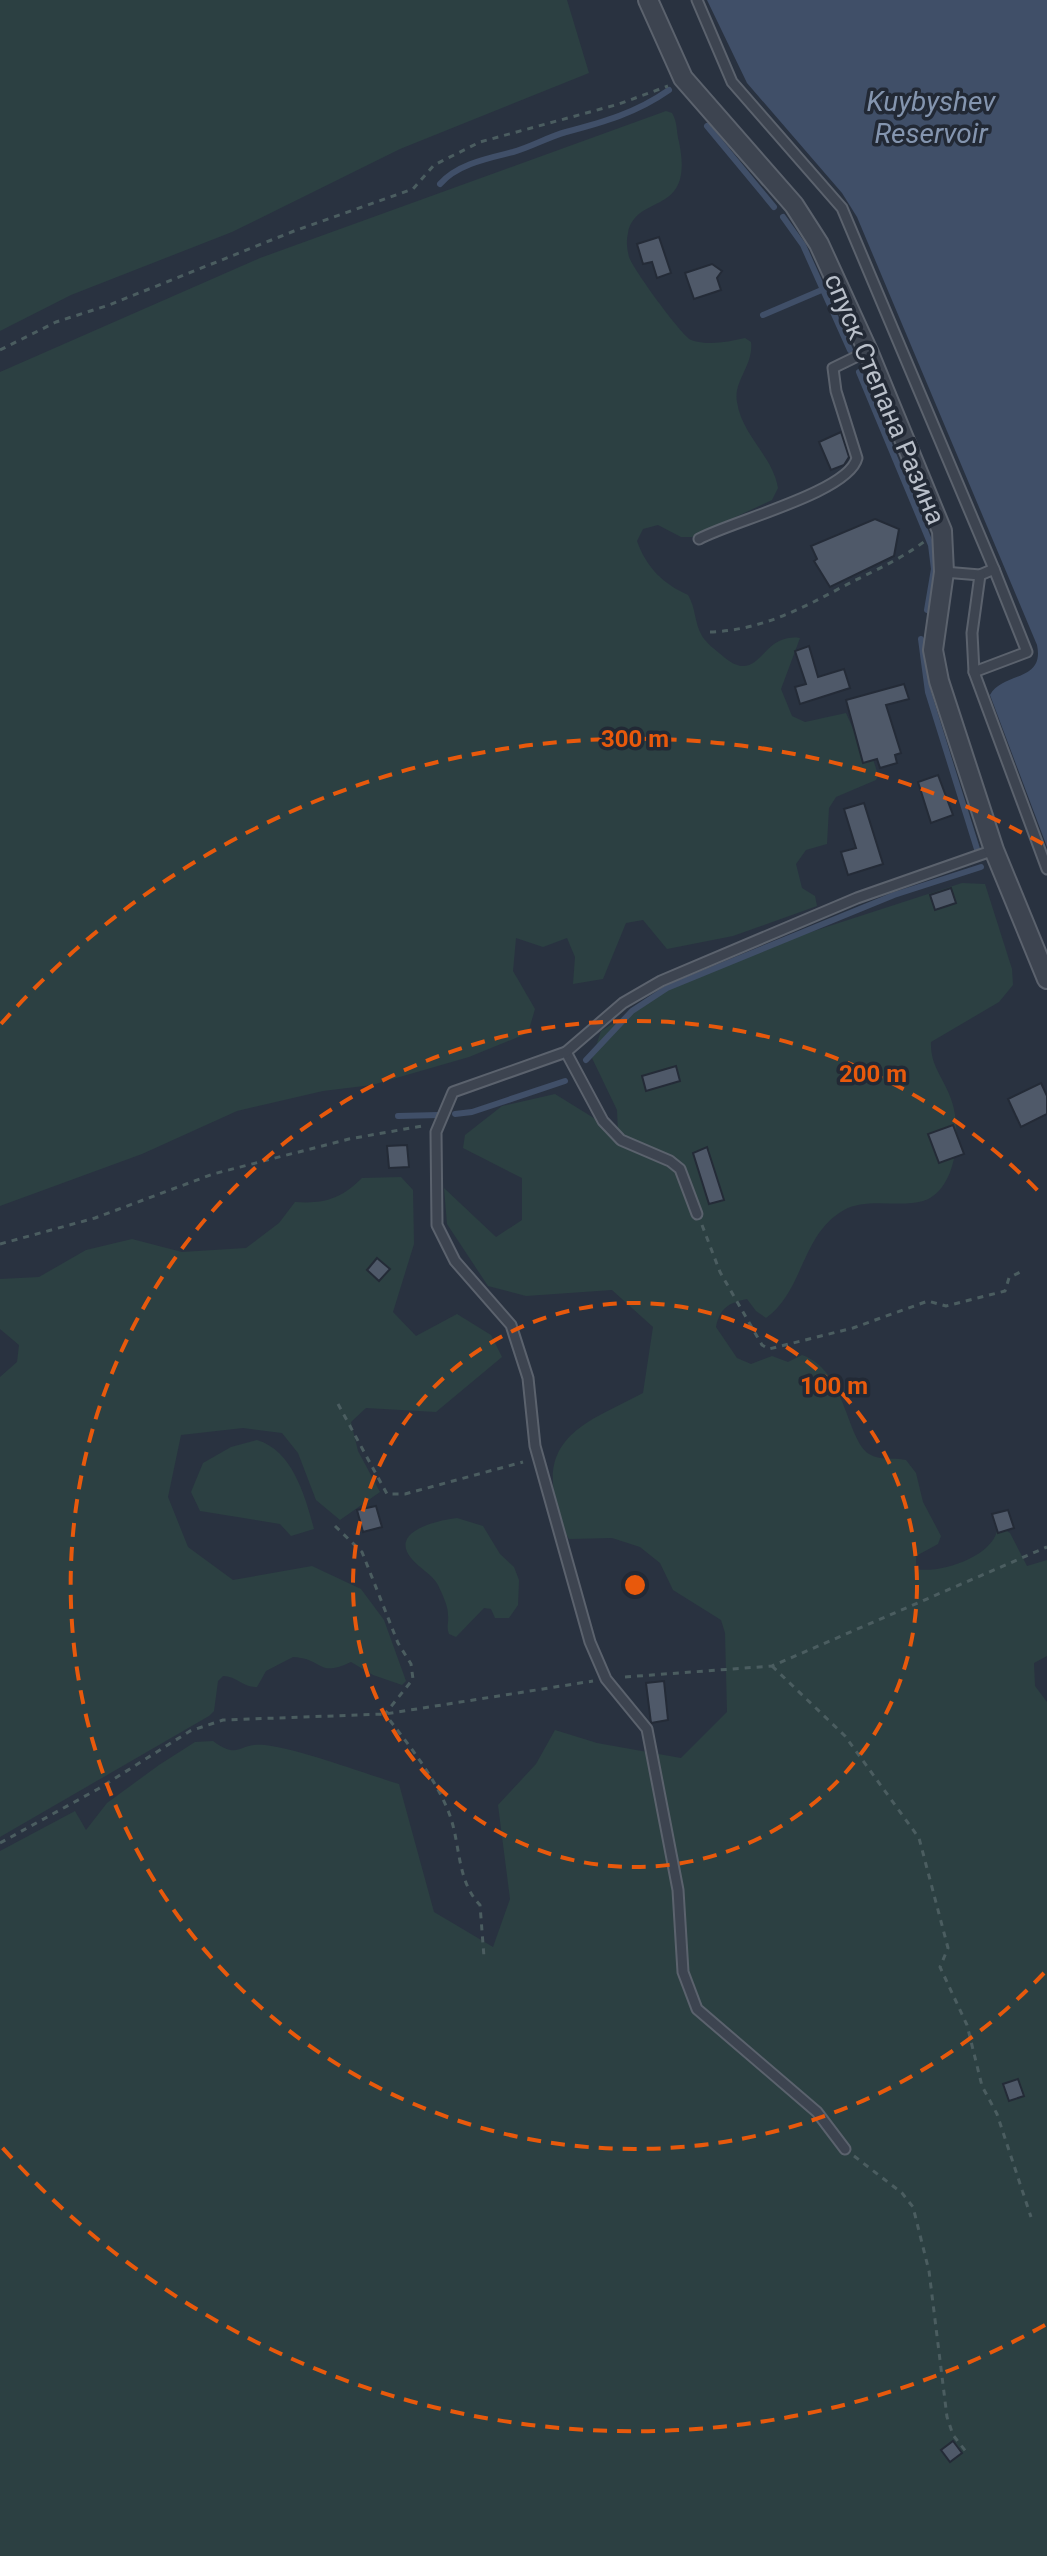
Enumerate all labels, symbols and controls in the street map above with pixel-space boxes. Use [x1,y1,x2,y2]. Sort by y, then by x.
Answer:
water label: Kuybyshev Reservoir [867,85,996,150]
street label: спуск Степана Разина [819,269,951,529]
text: 300 m [601,725,669,753]
text: 200 m [839,1060,907,1088]
text: 100 m [800,1372,868,1400]
centre of rings [621,1571,649,1599]

